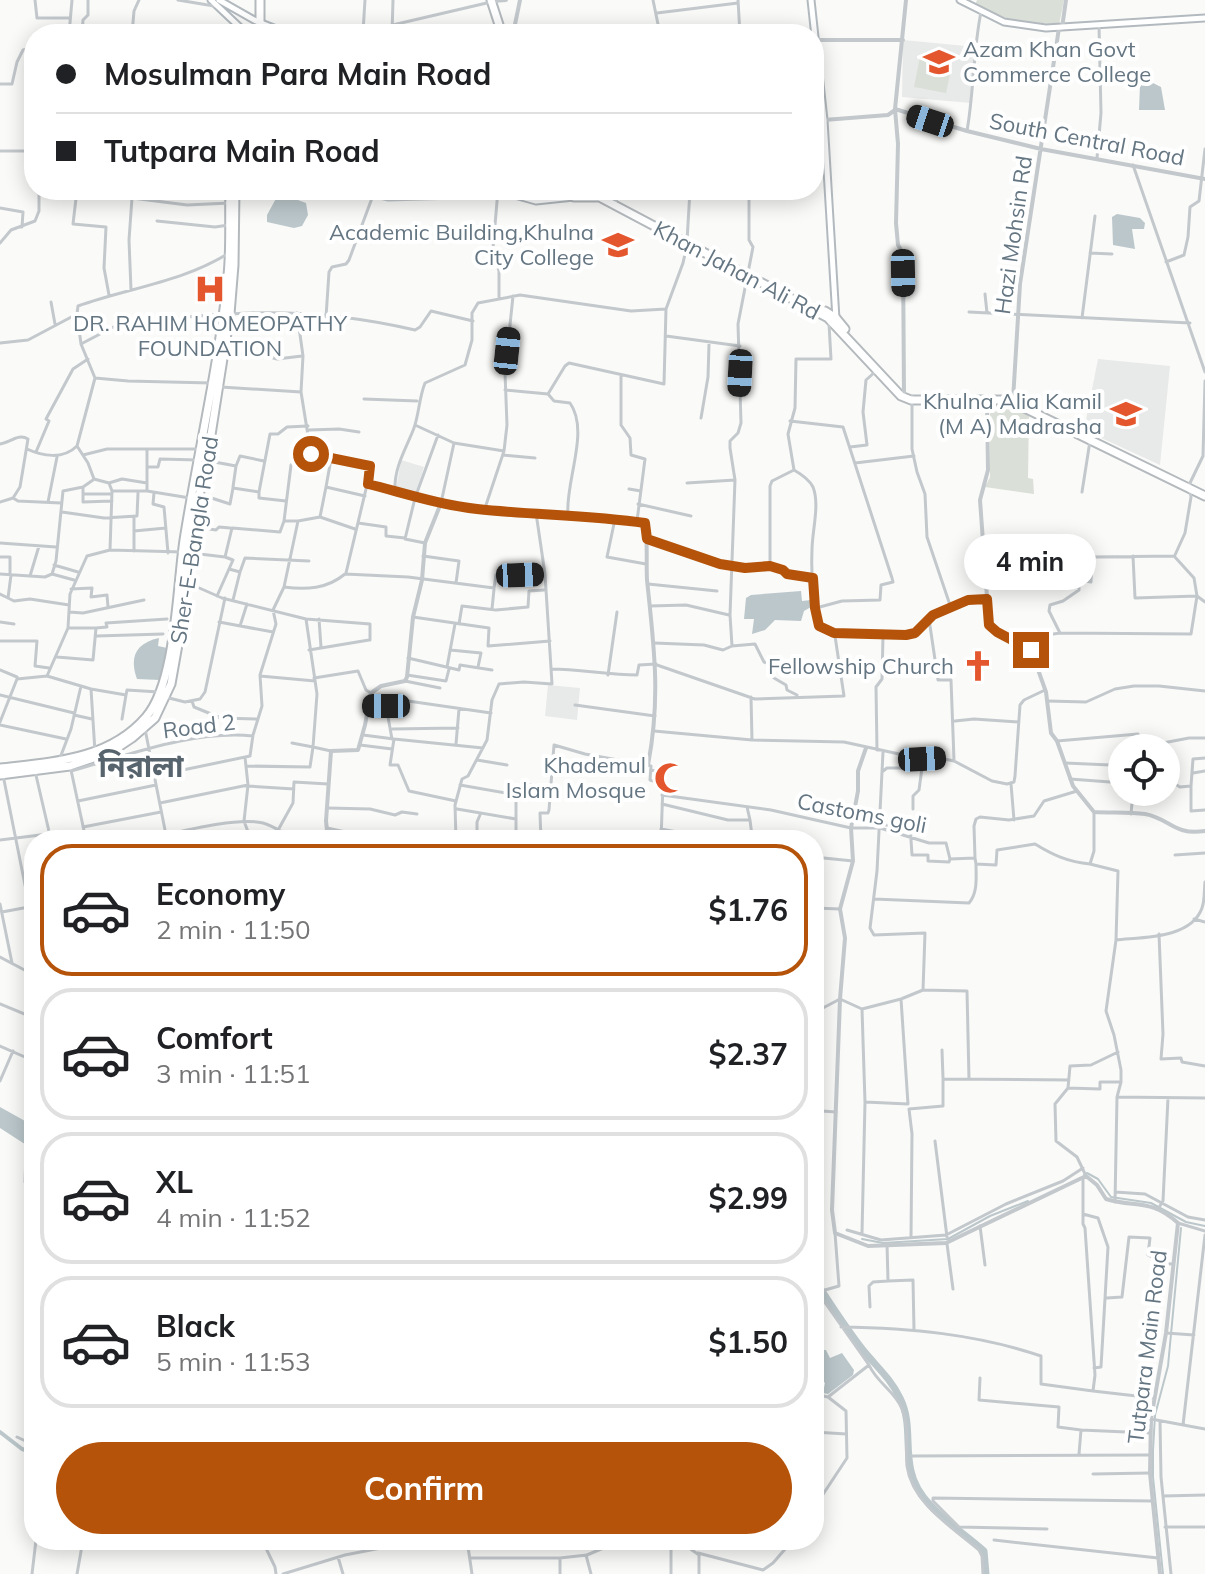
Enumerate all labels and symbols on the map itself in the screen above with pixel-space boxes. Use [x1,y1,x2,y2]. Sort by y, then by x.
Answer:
place label: Azam Khan Govt Commerce College [963,35,1151,88]
school or university icon: Azam Khan Govt Commerce College [922,45,956,79]
car [903,102,957,140]
street label: South Central Road [987,106,1187,172]
street label: Hazi Mohsin Rd [988,154,1038,316]
street label: Khan Jahan Ali Rd [649,214,825,326]
place label: Academic Building,Khulna City College [329,218,594,271]
school or university icon: Academic Building,Khulna City College [601,228,635,262]
car [891,249,915,297]
hospital icon: DR. RAHIM HOMEOPATHY FOUNDATION [193,272,227,306]
place label: DR. RAHIM HOMEOPATHY FOUNDATION [73,309,348,362]
car [493,326,521,376]
car [727,348,753,398]
place label: Khulna Alia Kamil (M A) Madrasha [923,387,1102,440]
school or university icon: Khulna Alia Kamil (M A) Madrasha [1109,397,1143,431]
street label: Sher-E-Bangla Road [164,434,224,646]
route start [293,436,329,472]
callout: 4 min [965,534,1097,590]
car [496,562,544,588]
route end [1013,632,1049,668]
church icon: Fellowship Church [961,649,995,683]
place label: Fellowship Church [768,652,954,680]
car [362,694,410,718]
street label: Road 2 [161,708,237,744]
car [897,746,947,772]
district label: নিরালা [98,747,184,785]
place label: Khademul Islam Mosque [506,751,646,804]
mosque icon: Khademul Islam Mosque [653,761,687,795]
street label: Castoms goli [795,787,929,839]
street label: Tutpara Main Road [1121,1248,1173,1446]

